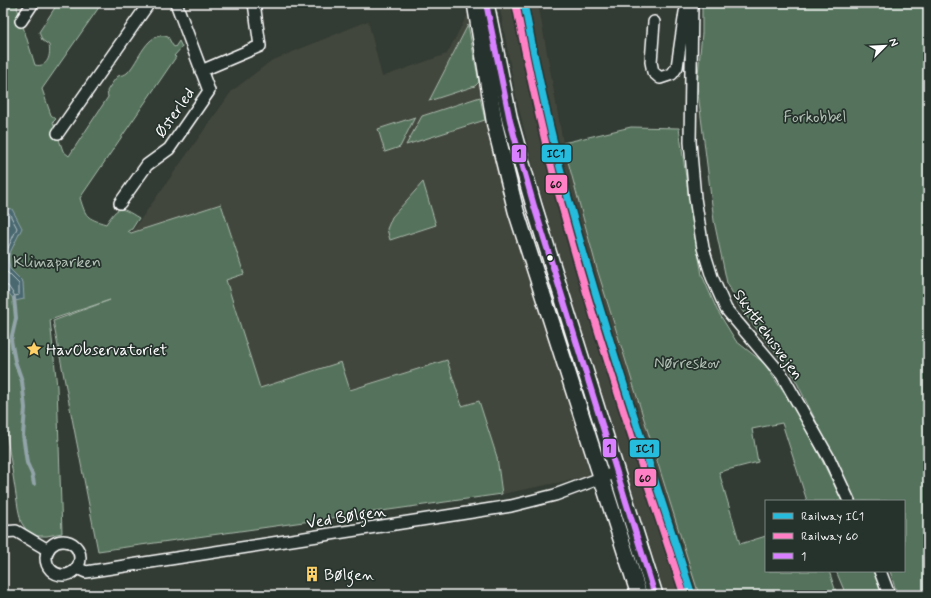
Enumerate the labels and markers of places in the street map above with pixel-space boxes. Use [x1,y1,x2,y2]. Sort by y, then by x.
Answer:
unlabelled marker [545,253,555,263]
place icon: HavObservatoriet [25,340,43,358]
place label: HavObservatoriet [46,340,168,361]
building icon: Bølgen [303,565,321,583]
place label: Bølgen [324,565,375,587]

